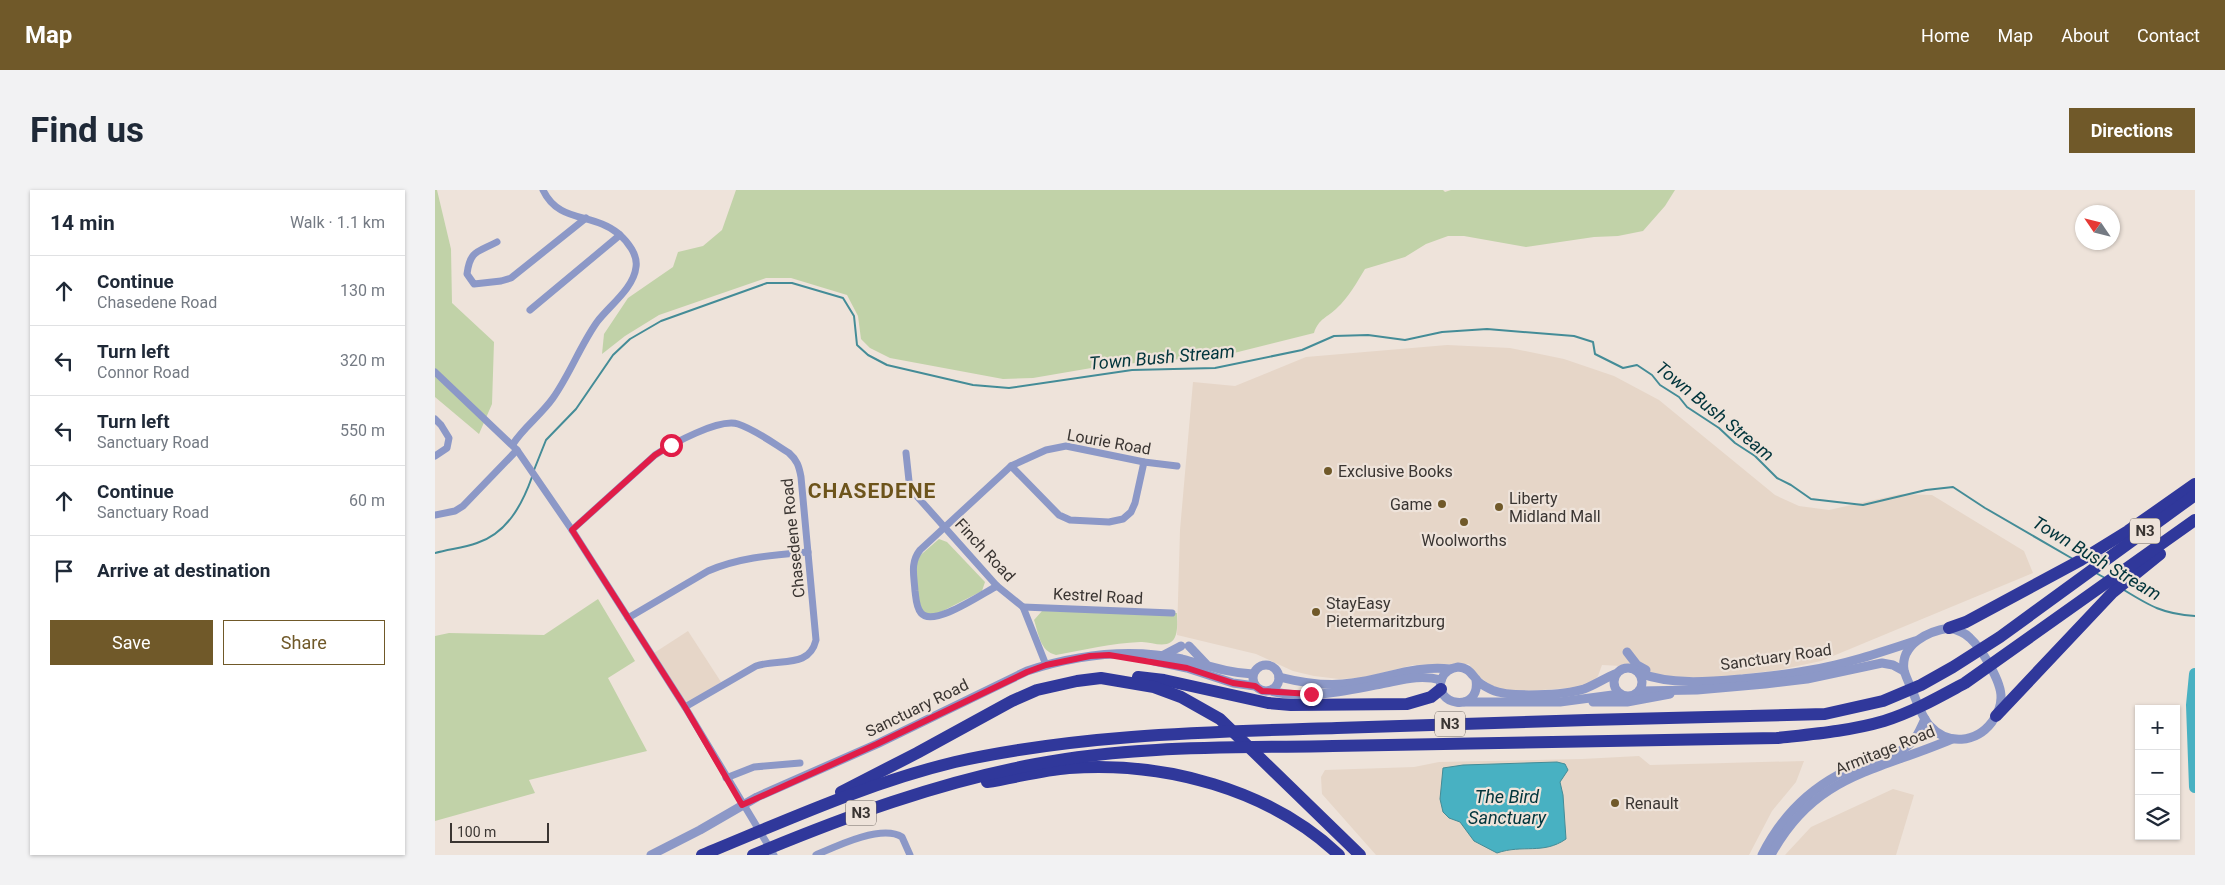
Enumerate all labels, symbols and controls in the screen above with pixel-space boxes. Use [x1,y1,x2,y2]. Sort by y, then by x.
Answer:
text: Map [25,21,72,49]
text: Home [1921,25,1970,46]
text: Map [1998,25,2033,46]
text: About [2061,25,2109,46]
text: Contact [2137,25,2200,46]
button: Directions [2069,108,2195,153]
text: Find us [30,110,144,151]
north arrow [2075,205,2120,250]
text: 14 min [50,211,115,235]
text: Walk · 1.1 km [290,213,385,232]
text: Continue [97,270,174,293]
icon: ahead [50,277,78,305]
text: 130 m [340,281,385,300]
text: Chasedene Road [97,293,217,312]
text: Turn left [97,340,170,363]
water label: Town Bush Stream [1088,340,1236,374]
icon: left [50,347,78,375]
text: 320 m [340,351,385,370]
water label: Town Bush Stream [1652,357,1778,465]
text: Connor Road [97,363,189,382]
text: Turn left [97,410,170,433]
icon: left [50,417,78,445]
text: 550 m [340,421,385,440]
street label: Lourie Road [1065,425,1153,459]
text: Sanctuary Road [97,433,209,452]
route start [660,434,683,457]
place label: Exclusive Books [1338,462,1453,481]
marker: Exclusive Books [1322,465,1334,477]
street label: Chasedene Road [777,477,809,599]
district label: CHASEDENE [808,479,936,503]
text: Continue [97,480,174,503]
icon: ahead [50,487,78,515]
place label: Liberty Midland Mall [1509,489,1601,526]
text: 60 m [349,491,385,510]
place label: Game [1390,495,1432,514]
marker: Game [1436,498,1448,510]
marker: Liberty Midland Mall [1493,501,1505,513]
text: Sanctuary Road [97,503,209,522]
water label: Town Bush Stream [2029,511,2165,605]
street label: Finch Road [951,514,1019,586]
marker: Woolworths [1458,516,1470,528]
road number: N3 [2130,518,2160,544]
place label: Woolworths [1421,531,1507,550]
icon: arrive [50,557,78,585]
text: Arrive at destination [97,559,270,582]
street label: Kestrel Road [1052,584,1144,608]
place label: StayEasy Pietermaritzburg [1326,594,1445,631]
marker: StayEasy Pietermaritzburg [1310,606,1322,618]
button: Save [50,620,213,665]
button: Share [223,620,385,665]
street label: Sanctuary Road [1719,640,1833,674]
street label: Sanctuary Road [863,675,971,741]
route end [1300,683,1323,706]
map controls [2135,705,2180,840]
button: + [2135,705,2180,750]
road number: N3 [1435,712,1465,736]
street label: Armitage Road [1832,721,1938,779]
button: − [2135,750,2180,795]
water label: The Bird Sanctuary [1468,786,1547,828]
place label: Renault [1625,794,1679,813]
button: layers [2135,795,2180,840]
marker: Renault [1609,797,1621,809]
road number: N3 [846,800,876,826]
scale bar [450,820,549,843]
text: 100 m [457,824,496,840]

